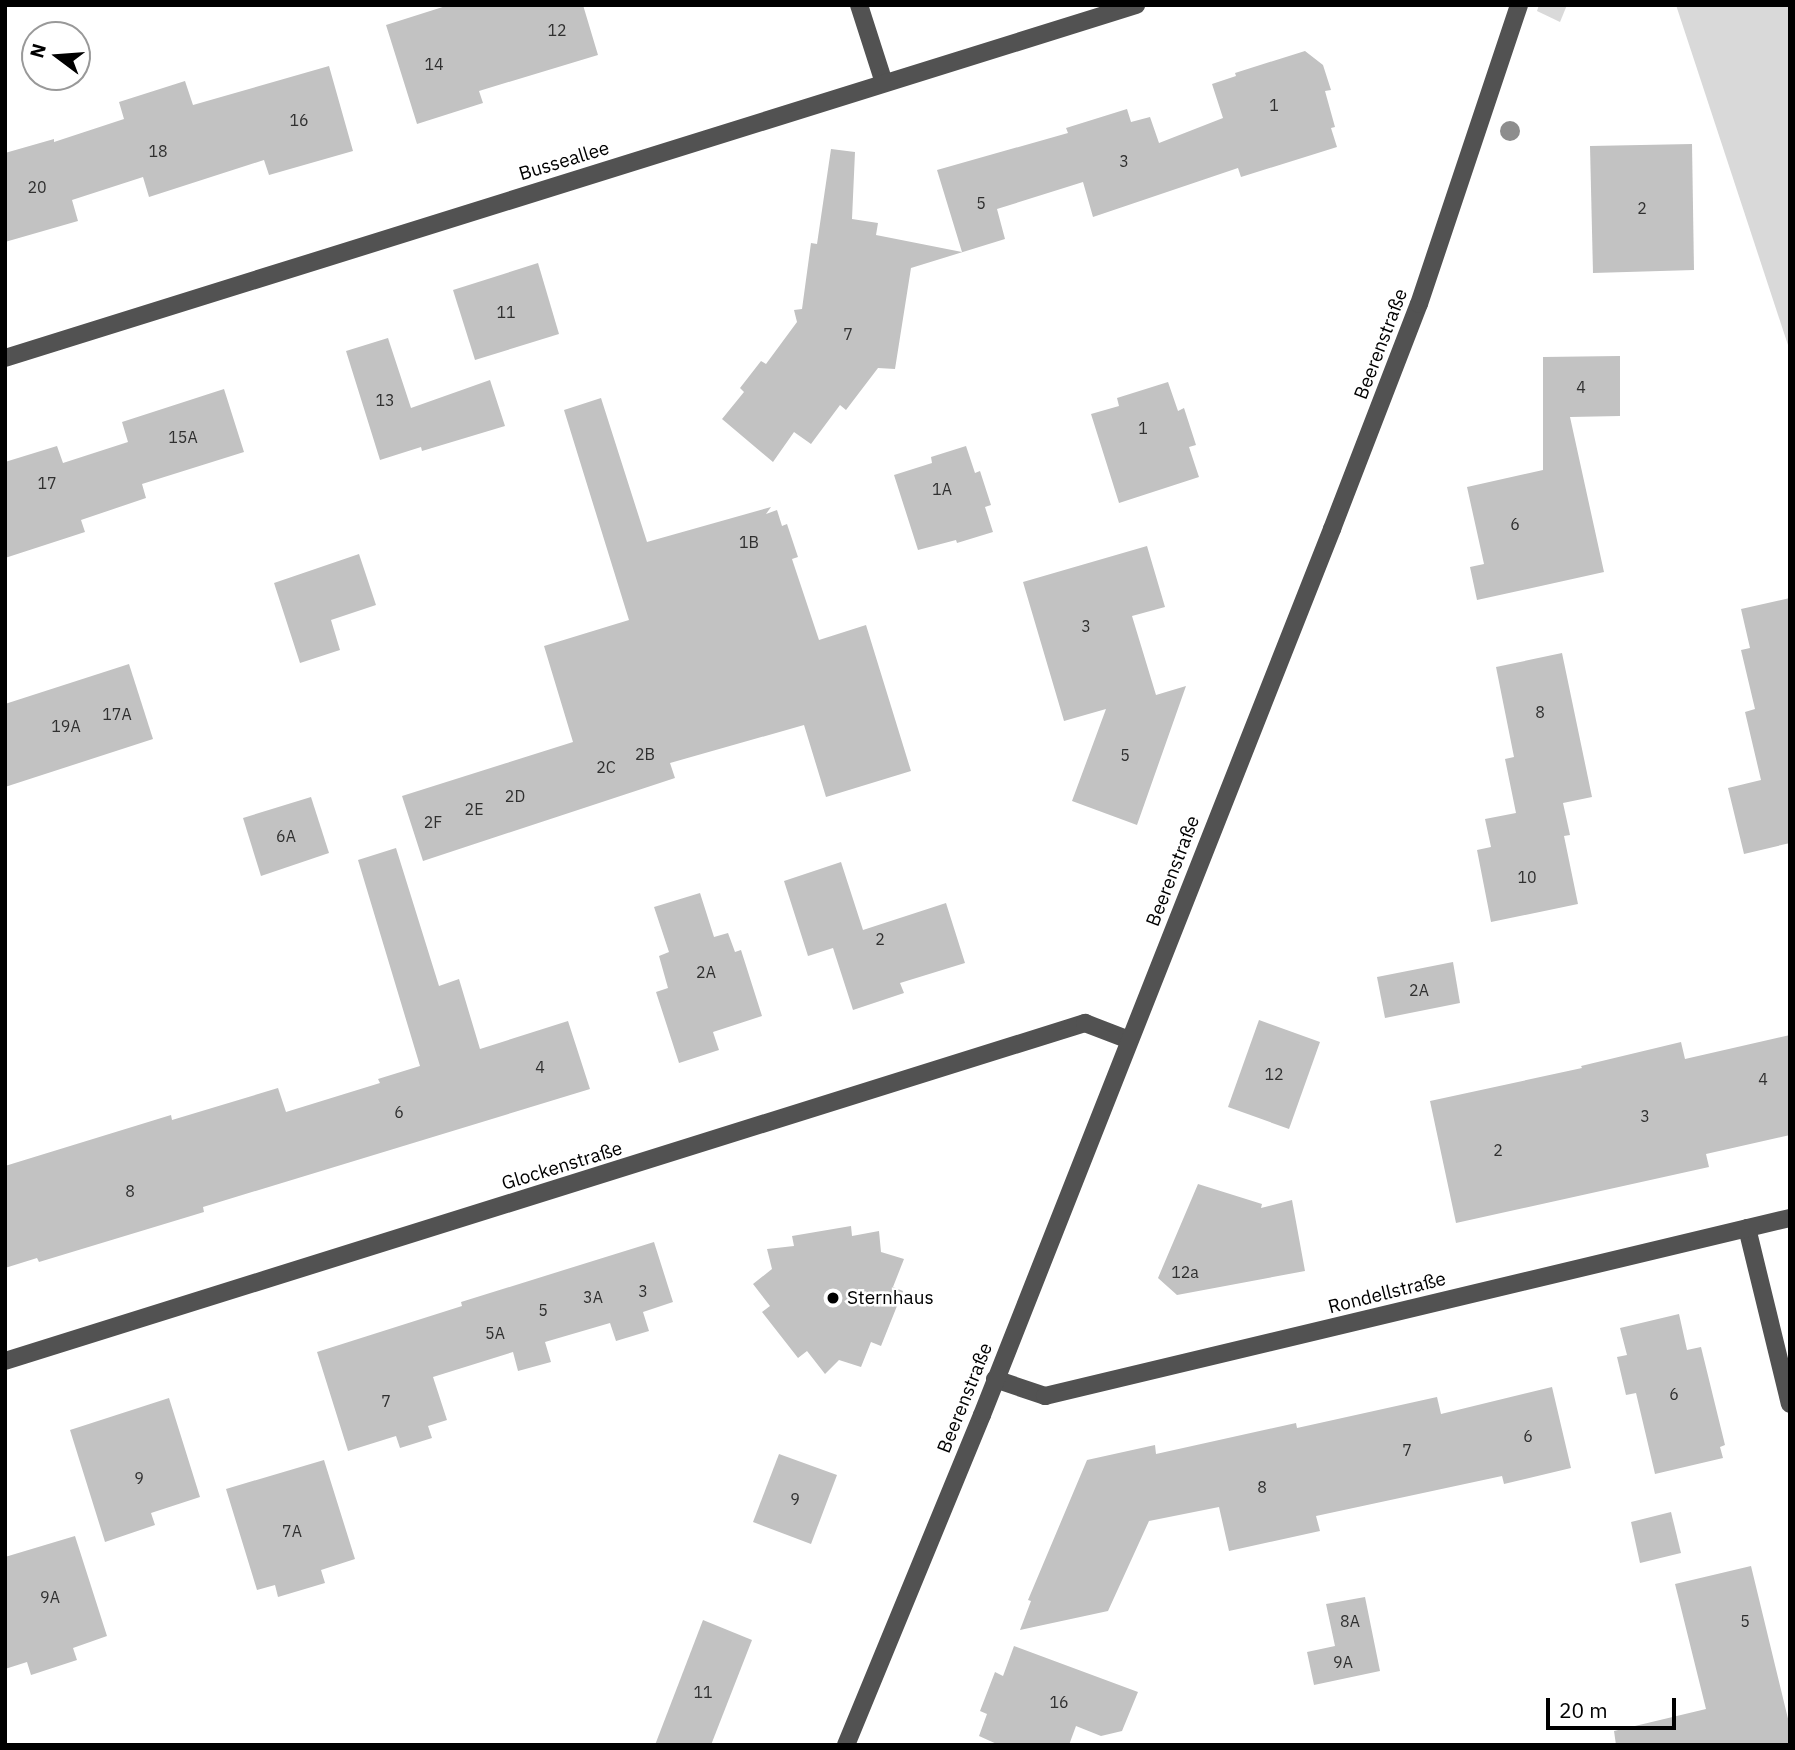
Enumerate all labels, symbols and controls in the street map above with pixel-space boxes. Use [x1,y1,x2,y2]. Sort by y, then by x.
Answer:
house number: 12 [547,20,567,40]
north arrow [21,21,91,91]
text: N [24,41,51,61]
house number: 14 [424,54,444,74]
house number: 1 [1269,95,1279,115]
house number: 16 [289,110,309,130]
street label: Busseallee [516,136,612,186]
house number: 18 [148,141,168,161]
house number: 3 [1119,151,1129,171]
house number: 20 [27,177,47,197]
house number: 5 [976,193,986,213]
house number: 2 [1637,198,1647,218]
street label: Beerenstraße [1349,285,1413,403]
house number: 11 [496,302,516,322]
house number: 7 [843,324,853,344]
house number: 4 [1576,377,1586,397]
house number: 13 [375,390,395,410]
house number: 1 [1138,418,1148,438]
house number: 15A [168,427,198,447]
house number: 17 [37,473,57,493]
house number: 1A [932,479,952,499]
house number: 6 [1510,514,1520,534]
house number: 1B [739,532,759,552]
house number: 3 [1081,616,1091,636]
house number: 8 [1535,702,1545,722]
house number: 17A [102,704,132,724]
house number: 19A [51,716,81,736]
house number: 2B [635,744,655,764]
house number: 5 [1120,745,1130,765]
house number: 2C [596,757,616,777]
house number: 2D [505,786,525,806]
house number: 2E [465,799,483,819]
house number: 2F [424,812,442,832]
street label: Beerenstraße [1141,812,1205,930]
house number: 6A [276,826,296,846]
house number: 10 [1517,867,1537,887]
house number: 2 [875,929,885,949]
house number: 2A [696,962,716,982]
house number: 2A [1409,980,1429,1000]
house number: 4 [535,1057,545,1077]
house number: 12 [1264,1064,1284,1084]
house number: 4 [1758,1069,1768,1089]
house number: 6 [394,1102,404,1122]
house number: 3 [1640,1106,1650,1126]
street label: Glockenstraße [499,1137,625,1195]
house number: 2 [1493,1140,1503,1160]
house number: 8 [125,1181,135,1201]
house number: 12a [1171,1262,1199,1282]
street label: Rondellstraße [1326,1267,1448,1319]
house number: 3 [638,1281,648,1301]
house number: 3A [583,1287,603,1307]
place label: Sternhaus [847,1287,934,1309]
marker: Sternhaus [825,1290,841,1306]
house number: 5 [538,1300,548,1320]
house number: 5A [485,1323,505,1343]
street label: Beerenstraße [933,1340,997,1456]
house number: 6 [1669,1384,1679,1404]
house number: 7 [381,1391,391,1411]
house number: 6 [1523,1426,1533,1446]
house number: 7 [1402,1440,1412,1460]
house number: 9 [134,1468,144,1488]
house number: 8 [1257,1477,1267,1497]
house number: 9 [790,1489,800,1509]
house number: 7A [282,1521,302,1541]
house number: 9A [40,1587,60,1607]
house number: 8A [1340,1611,1360,1631]
house number: 5 [1740,1611,1750,1631]
house number: 9A [1333,1652,1353,1672]
house number: 11 [693,1682,713,1702]
scale bar [1550,1684,1680,1728]
house number: 16 [1049,1692,1069,1712]
text: 20 m [1559,1696,1608,1724]

